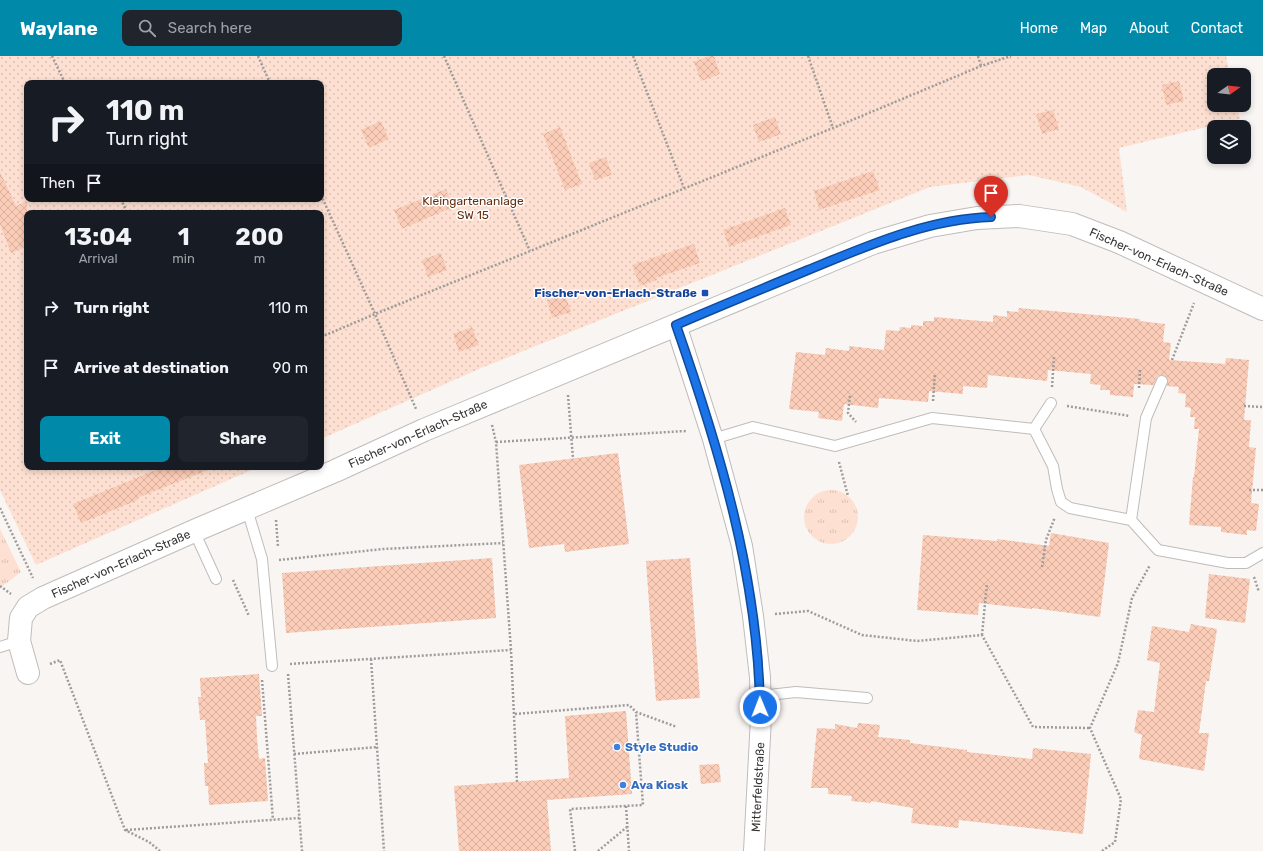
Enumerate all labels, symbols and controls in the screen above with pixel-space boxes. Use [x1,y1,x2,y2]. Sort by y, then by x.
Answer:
search box [122,10,402,46]
text: Waylane [20,17,98,40]
icon: search [136,17,158,39]
text: Search here [168,19,252,37]
text: Home [1020,20,1058,37]
text: Map [1080,20,1107,37]
text: About [1129,20,1169,37]
text: Contact [1191,20,1243,37]
north arrow [1207,68,1251,112]
map controls [1207,68,1251,164]
text: 110 m [106,94,184,127]
icon: right [40,96,92,148]
button: layers [1207,120,1251,164]
text: Turn right [106,128,188,150]
icon: arrive [83,172,105,194]
text: Then [40,174,75,192]
pin [974,176,1008,217]
icon: arrive [980,182,1002,204]
park label: Kleingartenanlage SW 15 [422,194,524,222]
text: 13:04 [64,223,132,251]
text: 1 [178,223,190,251]
text: 200 [235,223,284,251]
street label: Fischer-von-Erlach-Straße [1087,225,1231,299]
text: Arrival [79,251,118,266]
text: min [172,251,195,266]
text: m [254,251,265,266]
place label: Fischer-von-Erlach-Straße [534,286,697,300]
marker: Fischer-von-Erlach-Straße [700,288,710,298]
icon: right [40,297,62,319]
text: Turn right [74,299,149,317]
text: 110 m [269,299,308,317]
icon: arrive [40,357,62,379]
text: Arrive at destination [74,359,229,377]
text: 90 m [273,359,308,377]
street label: Fischer-von-Erlach-Straße [346,397,490,471]
button: Exit [40,416,170,462]
button: Share [178,416,308,462]
street label: Fischer-von-Erlach-Straße [49,527,193,601]
position arrow [739,686,781,728]
place label: Style Studio [625,740,698,754]
street label: Mitterfeldstraße [749,741,767,832]
marker: Style Studio [612,742,622,752]
place label: Ava Kiosk [631,778,688,792]
marker: Ava Kiosk [618,780,628,790]

